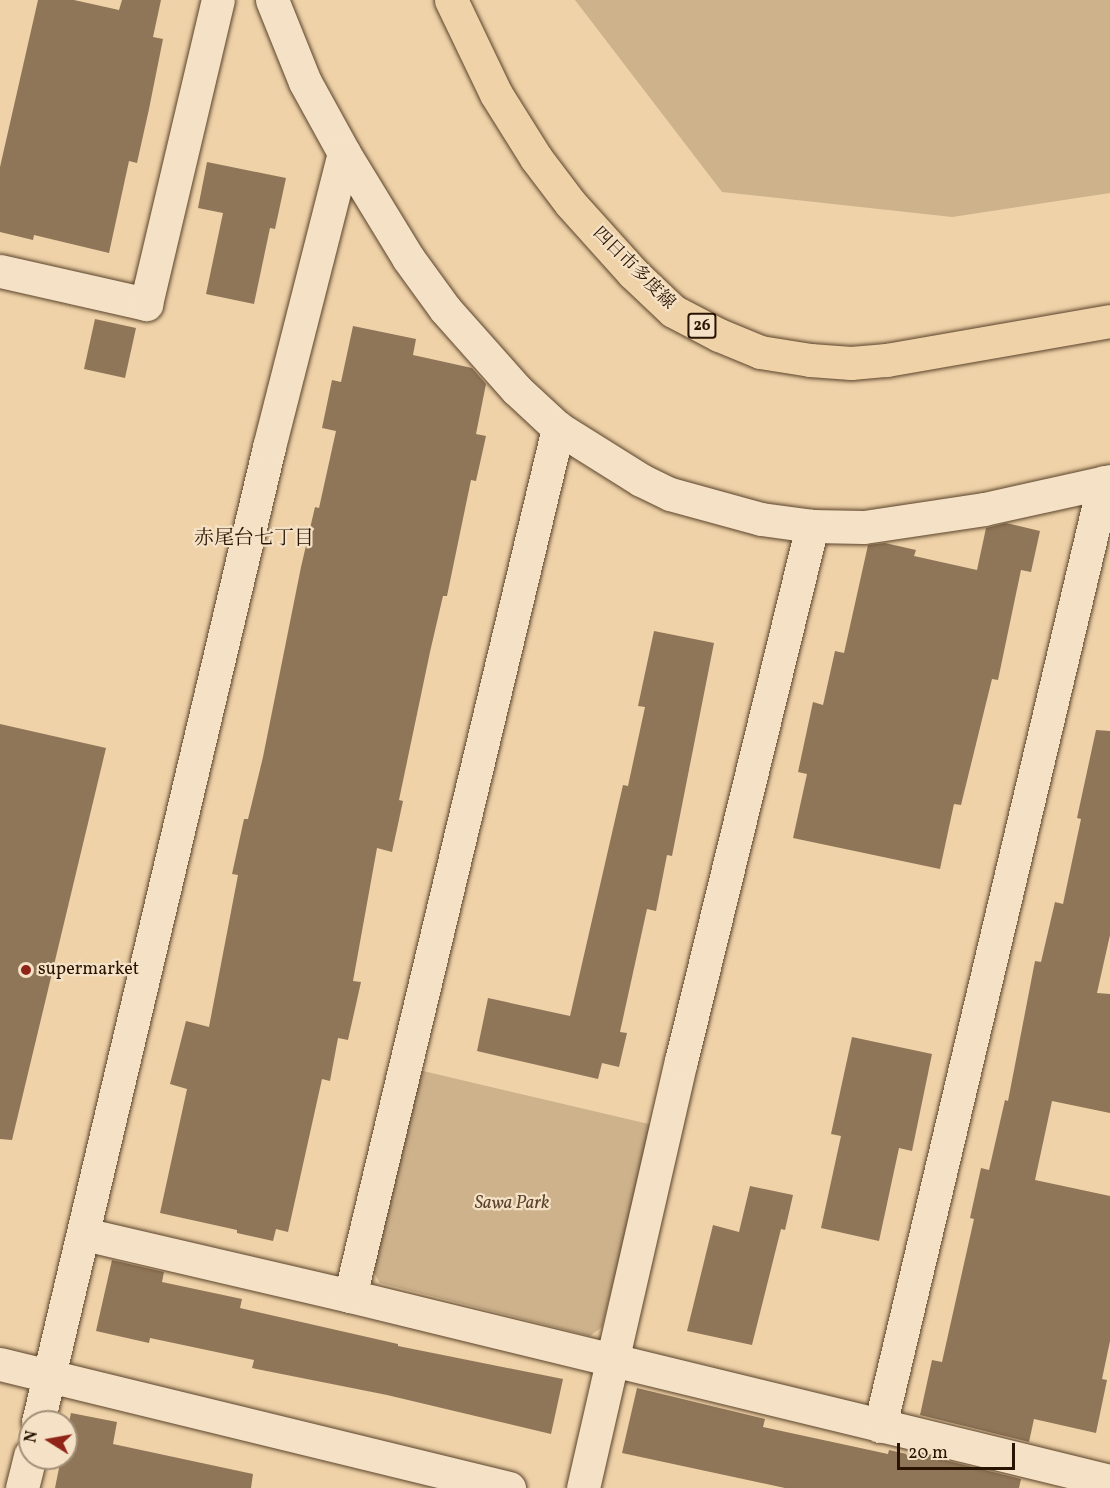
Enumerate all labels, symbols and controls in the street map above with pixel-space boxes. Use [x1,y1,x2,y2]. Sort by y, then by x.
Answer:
street label: 四日市多度線 [587,223,679,315]
road number: 26 [687,313,717,339]
district label: 赤尾台七丁目 [194,527,314,551]
place label: supermarket [38,959,139,981]
marker: supermarket [19,963,33,977]
park label: Sawa Park [475,1193,549,1215]
north arrow [18,1410,78,1470]
text: N [20,1429,44,1445]
scale bar [900,1431,1018,1469]
text: 20 m [908,1441,948,1466]

